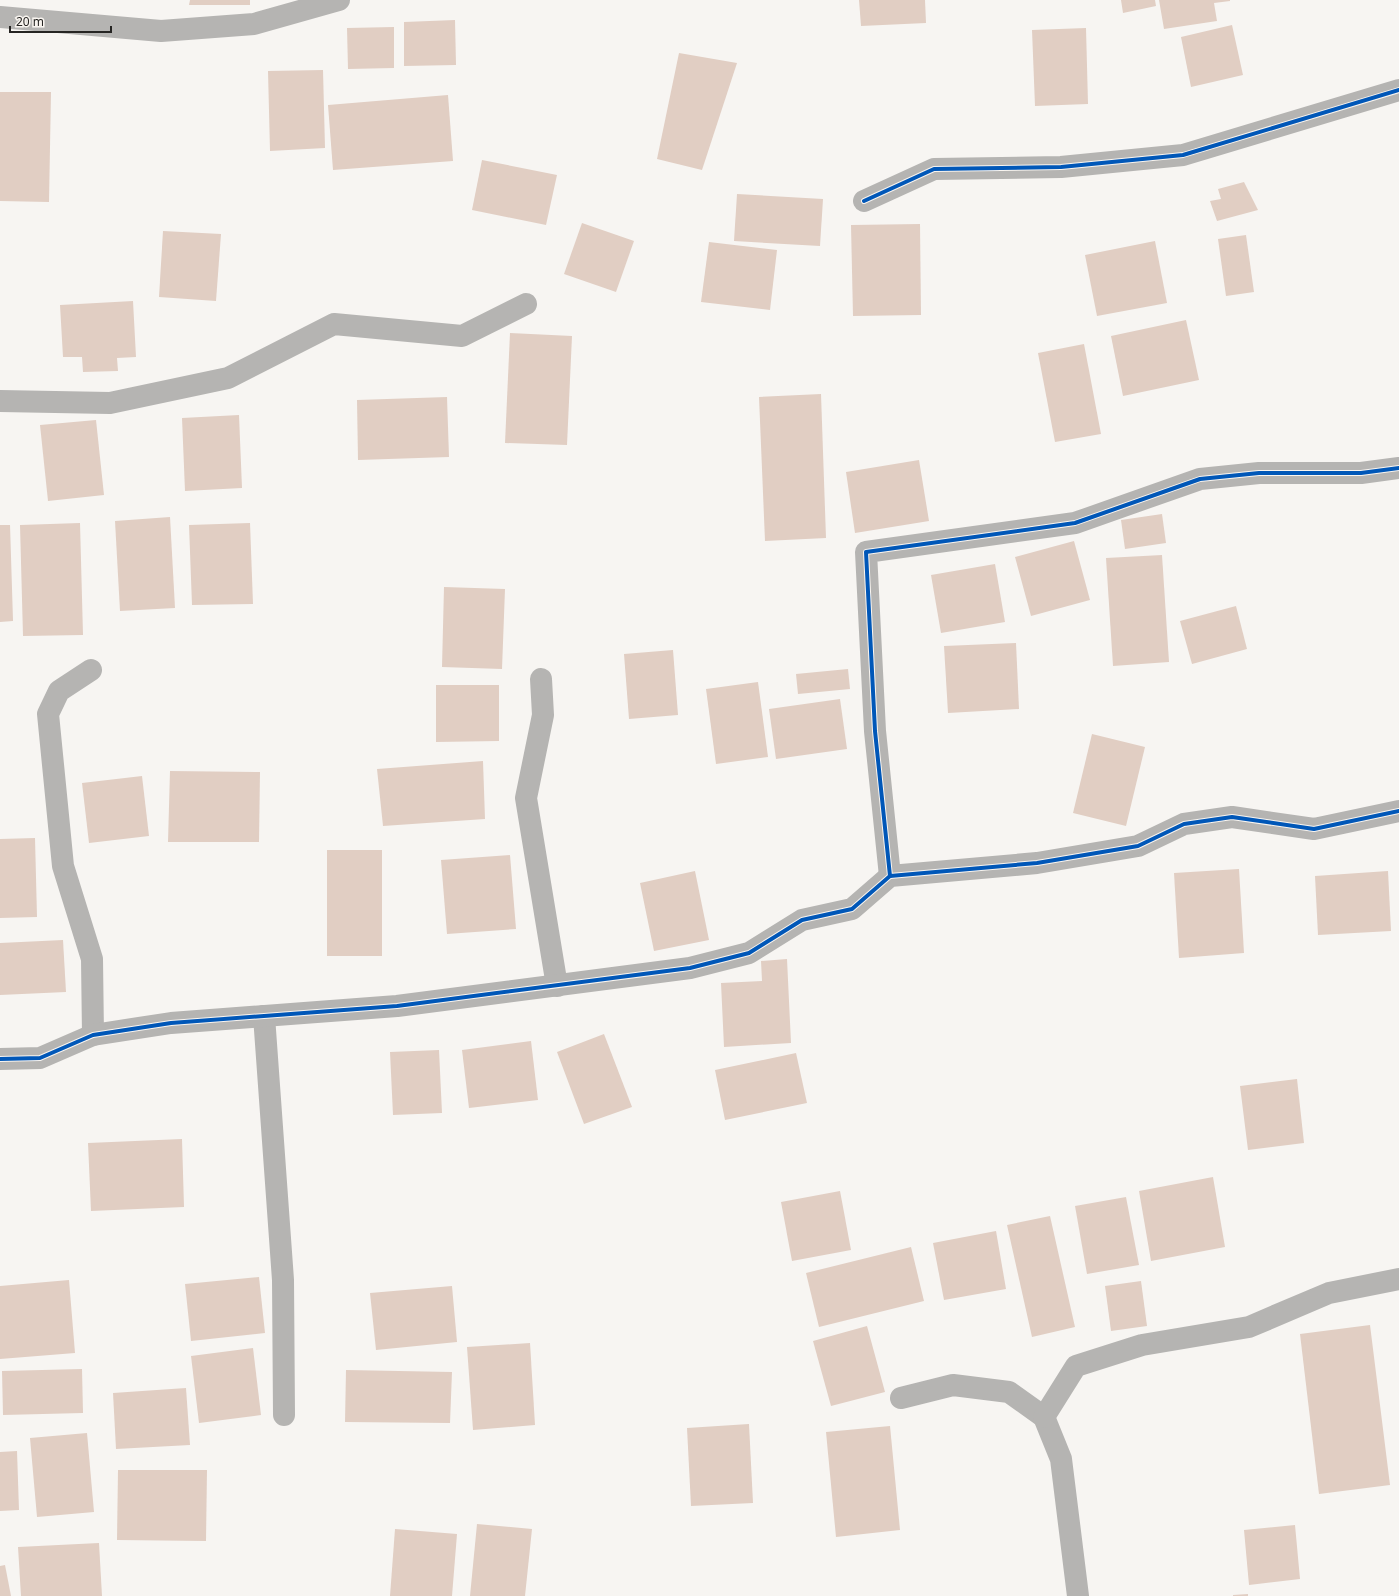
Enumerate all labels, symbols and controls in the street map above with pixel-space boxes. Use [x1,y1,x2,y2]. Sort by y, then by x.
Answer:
scale bar [10,8,111,34]
text: 20 m [16,13,44,30]

